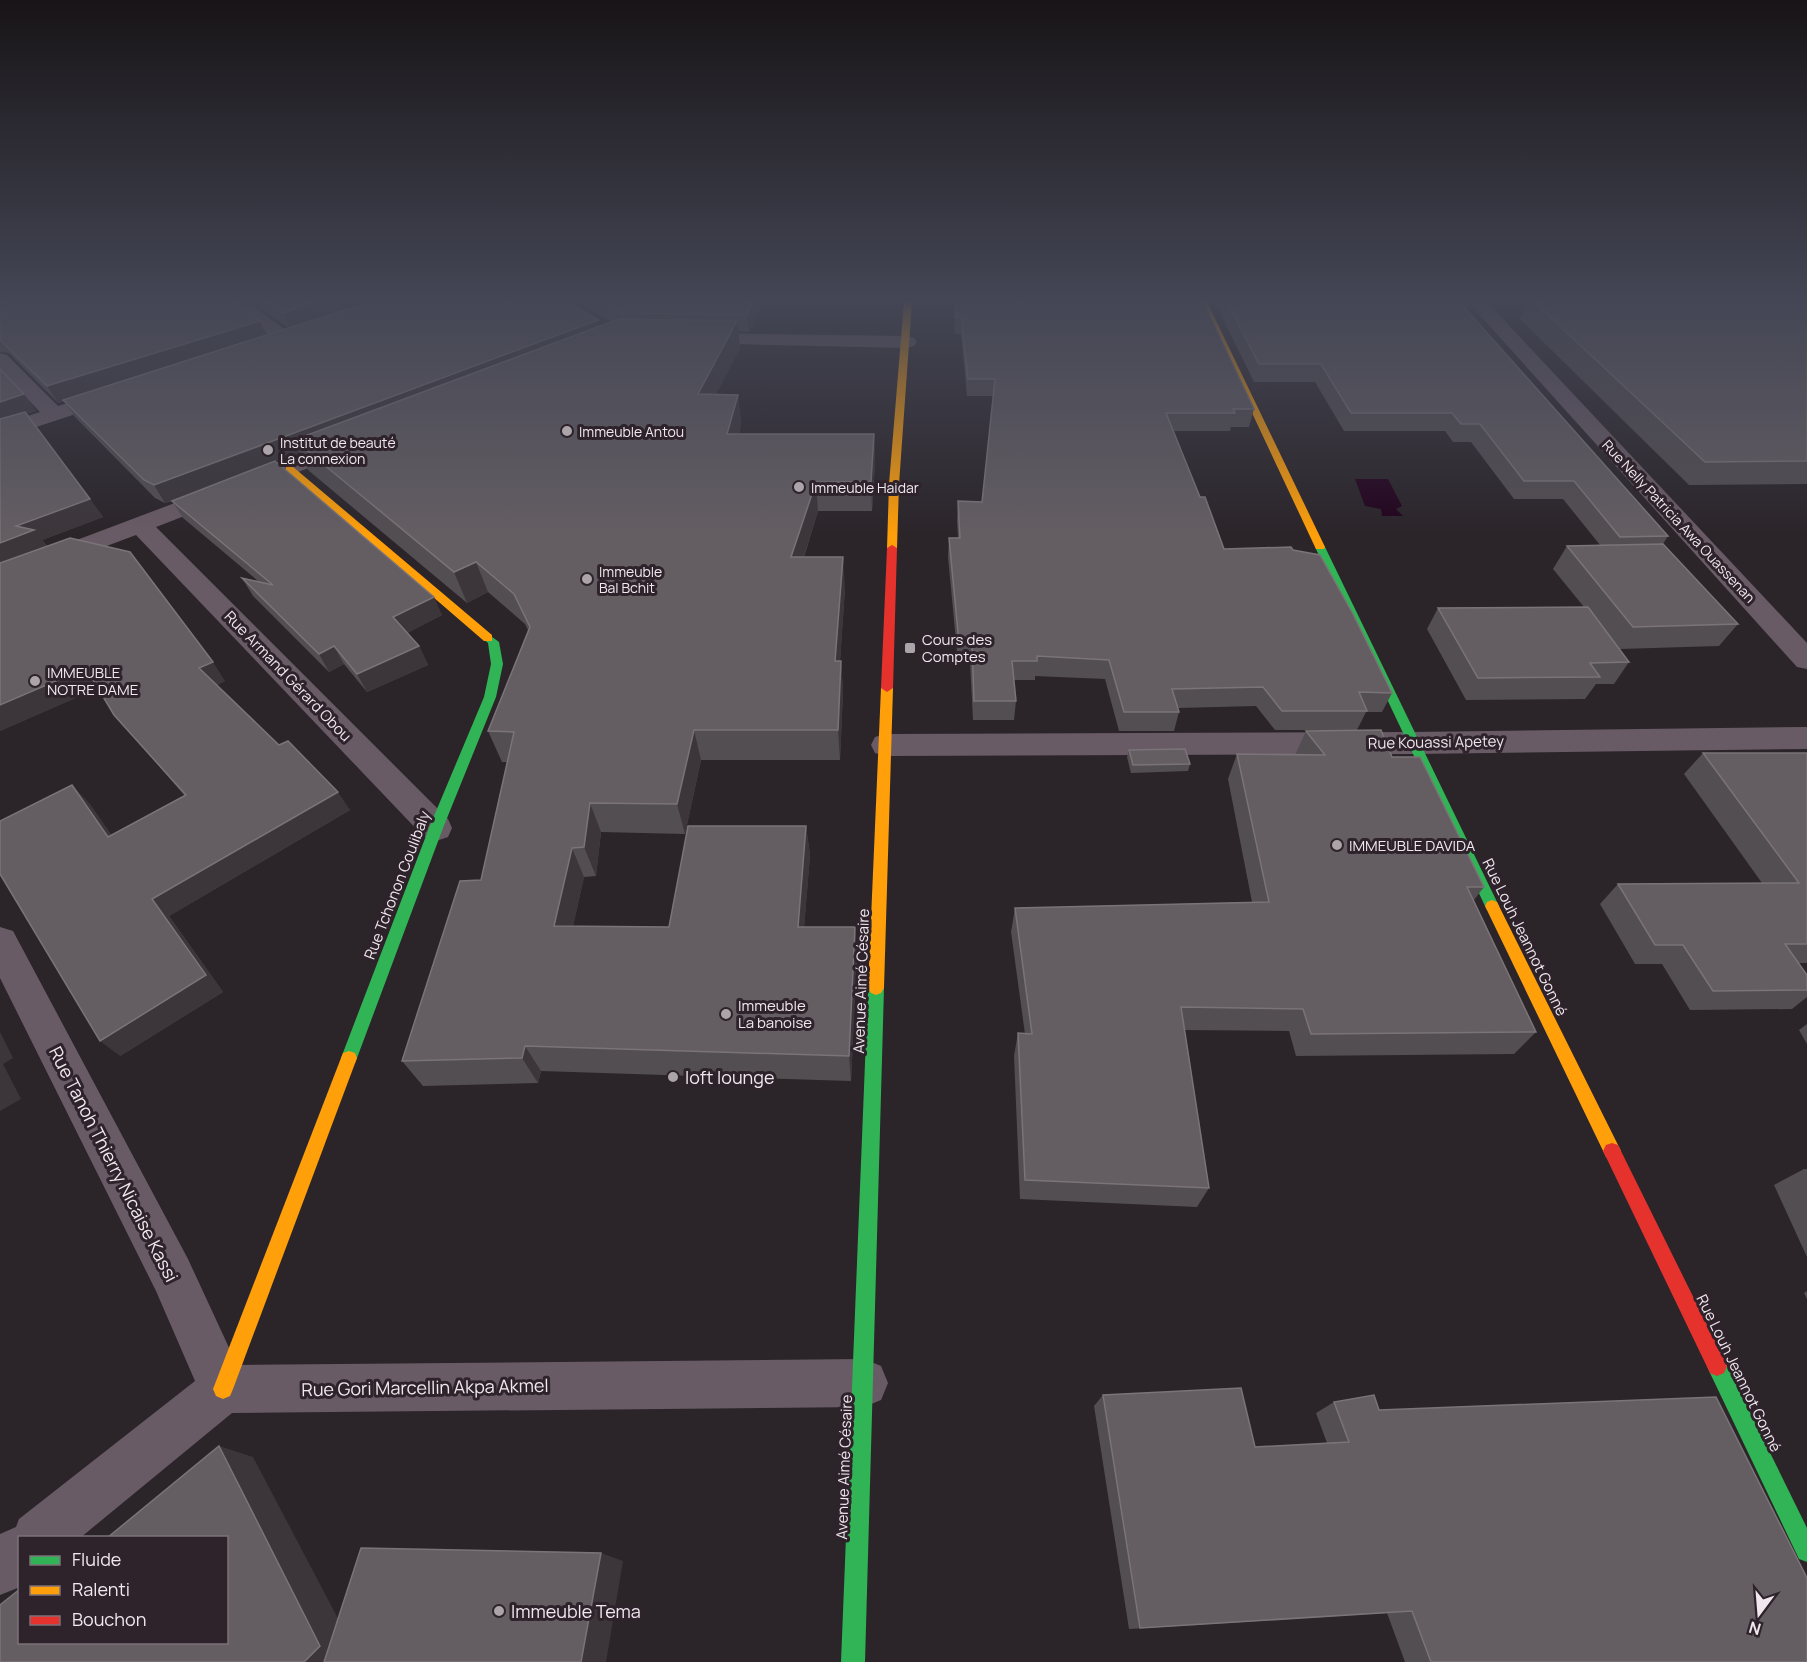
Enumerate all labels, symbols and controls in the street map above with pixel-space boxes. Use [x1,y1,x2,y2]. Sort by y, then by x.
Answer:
place label: Immeuble Antou [579,422,684,441]
marker: Immeuble Antou [560,424,574,438]
place label: Institut de beauté La connexion [280,433,396,468]
street label: Rue Nelly Patricia Awa Ouassenan [1598,435,1760,607]
marker: Institut de beauté La connexion [261,443,275,457]
place label: Immeuble Haidar [811,478,919,497]
marker: Immeuble Haidar [792,480,806,494]
place label: Immeuble Bal Bchit [599,562,662,597]
marker: Immeuble Bal Bchit [580,572,594,586]
street label: Rue Armand Gérard Obou [220,606,356,746]
place label: Cours des Comptes [922,629,992,667]
marker: Cours des Comptes [903,641,917,655]
place label: IMMEUBLE NOTRE DAME [47,662,138,700]
marker: IMMEUBLE NOTRE DAME [28,674,42,688]
street label: Rue Kouassi Apetey [1368,730,1504,754]
street label: Rue Tchonon Coulibaly [359,808,435,962]
place label: IMMEUBLE DAVIDA [1349,835,1476,856]
marker: IMMEUBLE DAVIDA [1330,838,1344,852]
street label: Rue Louh Jeannot Gonné [1478,855,1572,1020]
street label: Avenue Aimé Césaire [848,908,874,1054]
place label: Immeuble La banoise [738,995,812,1033]
marker: Immeuble La banoise [719,1007,733,1021]
street label: Rue Tanoh Thierry Nicaise Kassi [44,1042,184,1286]
place label: loft lounge [685,1065,774,1089]
marker: loft lounge [666,1070,680,1084]
street label: Rue Louh Jeannot Gonné [1692,1291,1786,1456]
street label: Rue Gori Marcellin Akpa Akmel [301,1373,549,1401]
street label: Avenue Aimé Césaire [831,1394,857,1540]
legend [18,1536,228,1644]
text: Fluide [72,1547,121,1571]
text: Ralenti [72,1577,130,1601]
north arrow [1729,1584,1789,1644]
place label: Immeuble Tema [511,1599,641,1623]
marker: Immeuble Tema [492,1604,506,1618]
text: Bouchon [72,1607,146,1631]
text: N [1746,1616,1763,1641]

